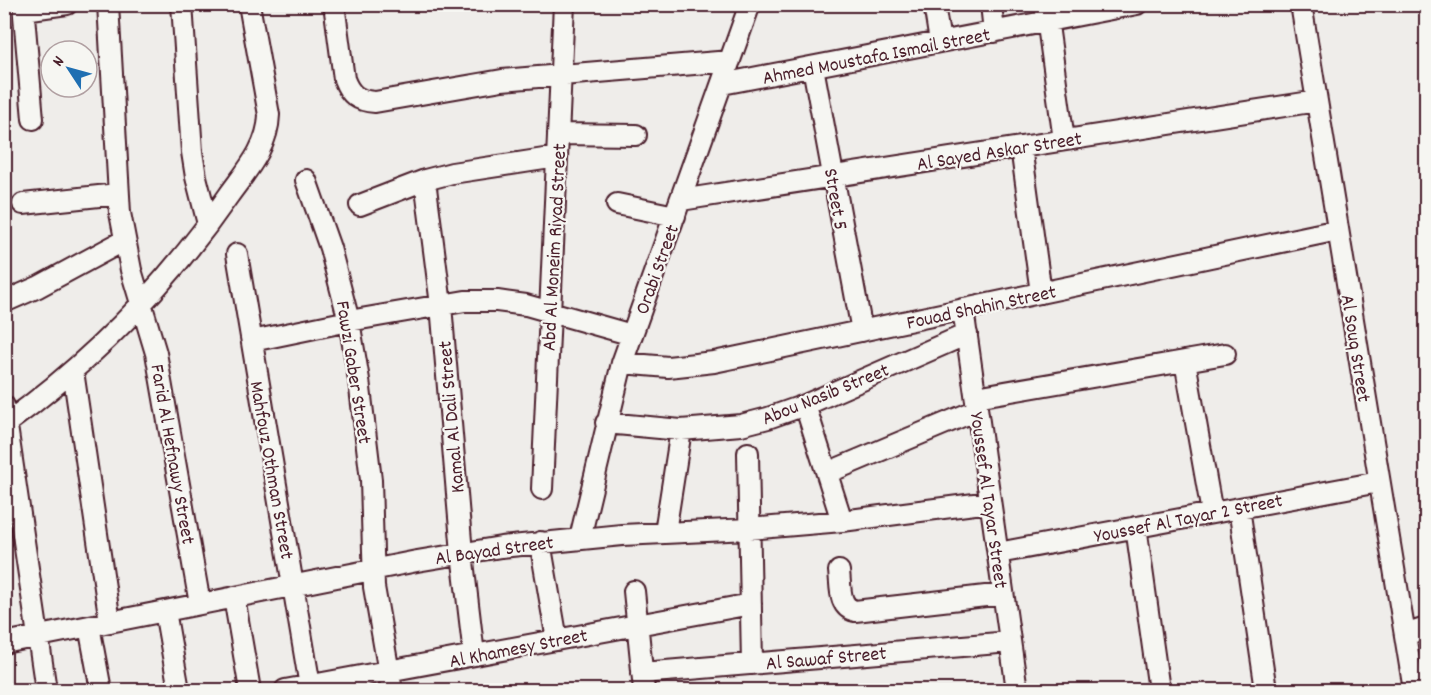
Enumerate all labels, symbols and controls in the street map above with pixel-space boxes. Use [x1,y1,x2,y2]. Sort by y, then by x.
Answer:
street label: Ahmed Moustafa Ismail Street [760,22,993,94]
north arrow [39,39,99,99]
text: N [47,52,71,72]
street label: Al Sayed Askar Street [915,126,1084,180]
street label: Abd Al Moneim Riyad Street [537,143,575,352]
street label: Street 5 [815,166,853,233]
street label: Orabi Street [630,221,688,319]
street label: Fouad Shahin Street [904,279,1059,338]
street label: Al Souq Street [1332,293,1376,404]
street label: Fawzi Gaber Street [327,299,377,446]
street label: Kamal Al Dali Street [432,339,474,494]
street label: Abou Nasib Street [758,358,894,434]
street label: Farid Al Hefnawy Street [141,362,201,547]
street label: Mahfouz Othman Street [241,379,300,562]
street label: Youssef Al Tayar Street [961,410,1013,590]
street label: Youssef Al Tayar 2 Street [1092,488,1285,552]
street label: Al Bayad Street [433,530,555,574]
street label: Al Khamesy Street [447,623,590,677]
street label: Al Sawaf Street [765,641,888,679]

